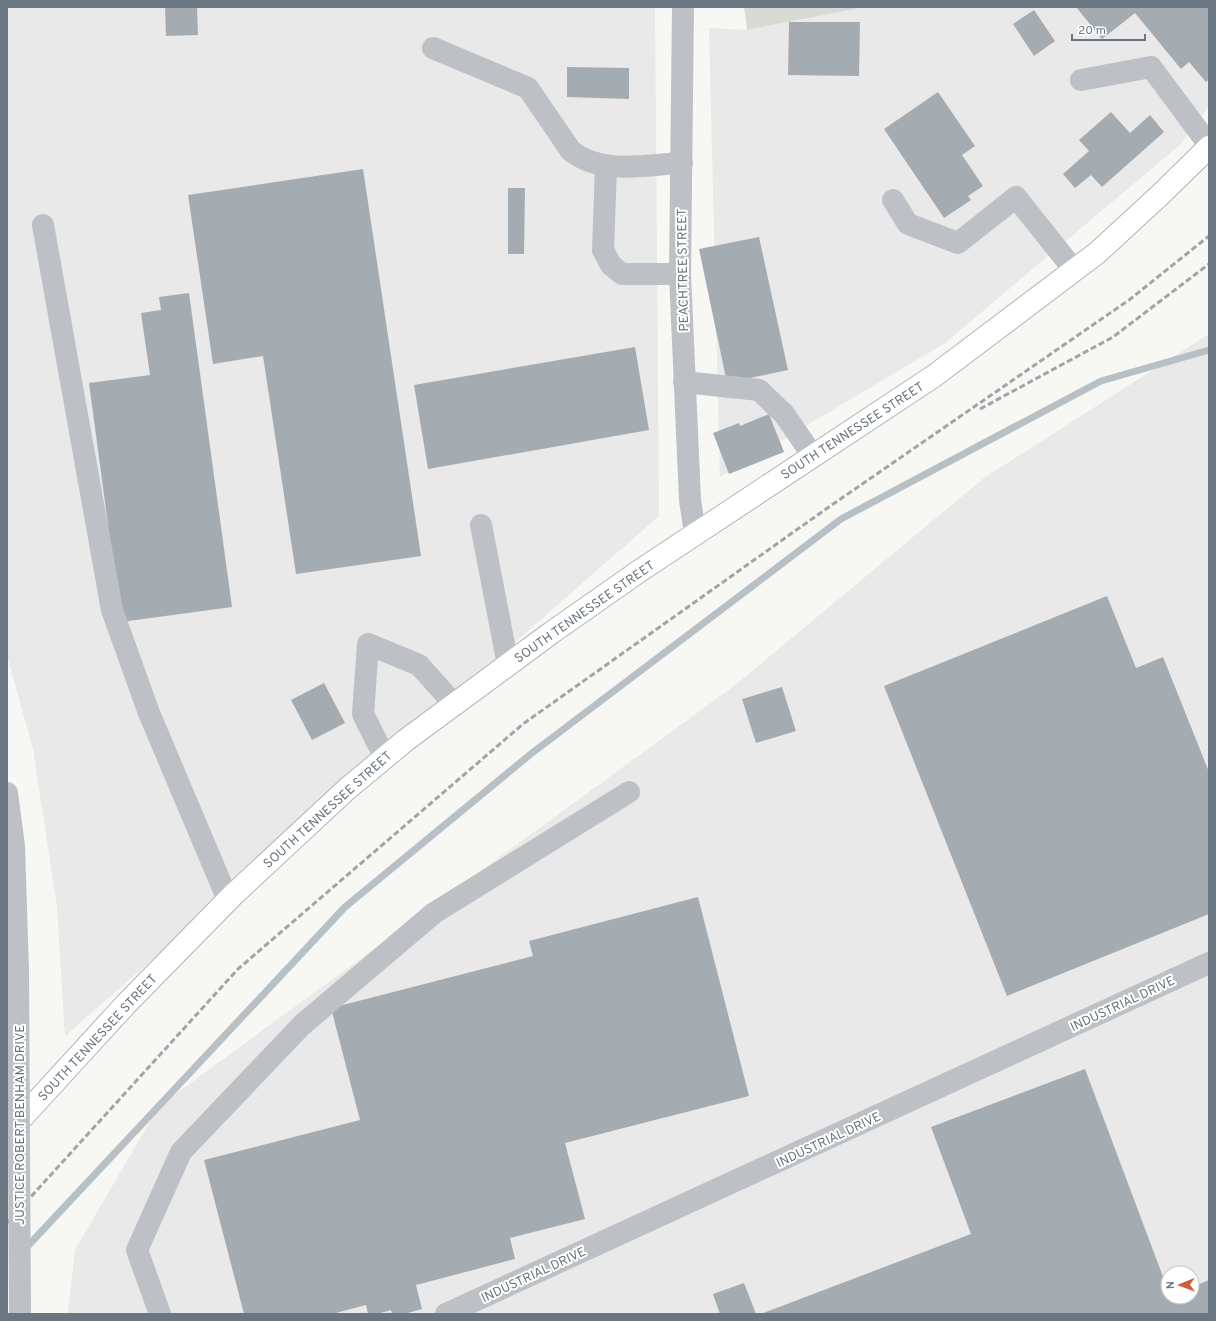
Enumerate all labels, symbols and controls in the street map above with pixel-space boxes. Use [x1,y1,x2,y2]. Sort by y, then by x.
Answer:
scale bar [1072,16,1145,42]
text: 20 m [1078,23,1106,39]
street label: PEACHTREE STREET [675,208,693,332]
street label: SOUTH TENNESSEE STREET [778,379,928,484]
street label: SOUTH TENNESSEE STREET [512,558,658,667]
street label: SOUTH TENNESSEE STREET [261,749,396,872]
street label: SOUTH TENNESSEE STREET [35,972,161,1105]
street label: INDUSTRIAL DRIVE [1068,974,1178,1036]
street label: JUSTICE ROBERT BENHAM DRIVE [13,1025,29,1225]
street label: INDUSTRIAL DRIVE [774,1110,884,1172]
street label: INDUSTRIAL DRIVE [479,1245,589,1307]
north arrow [1160,1265,1200,1305]
text: N [1164,1281,1178,1289]

